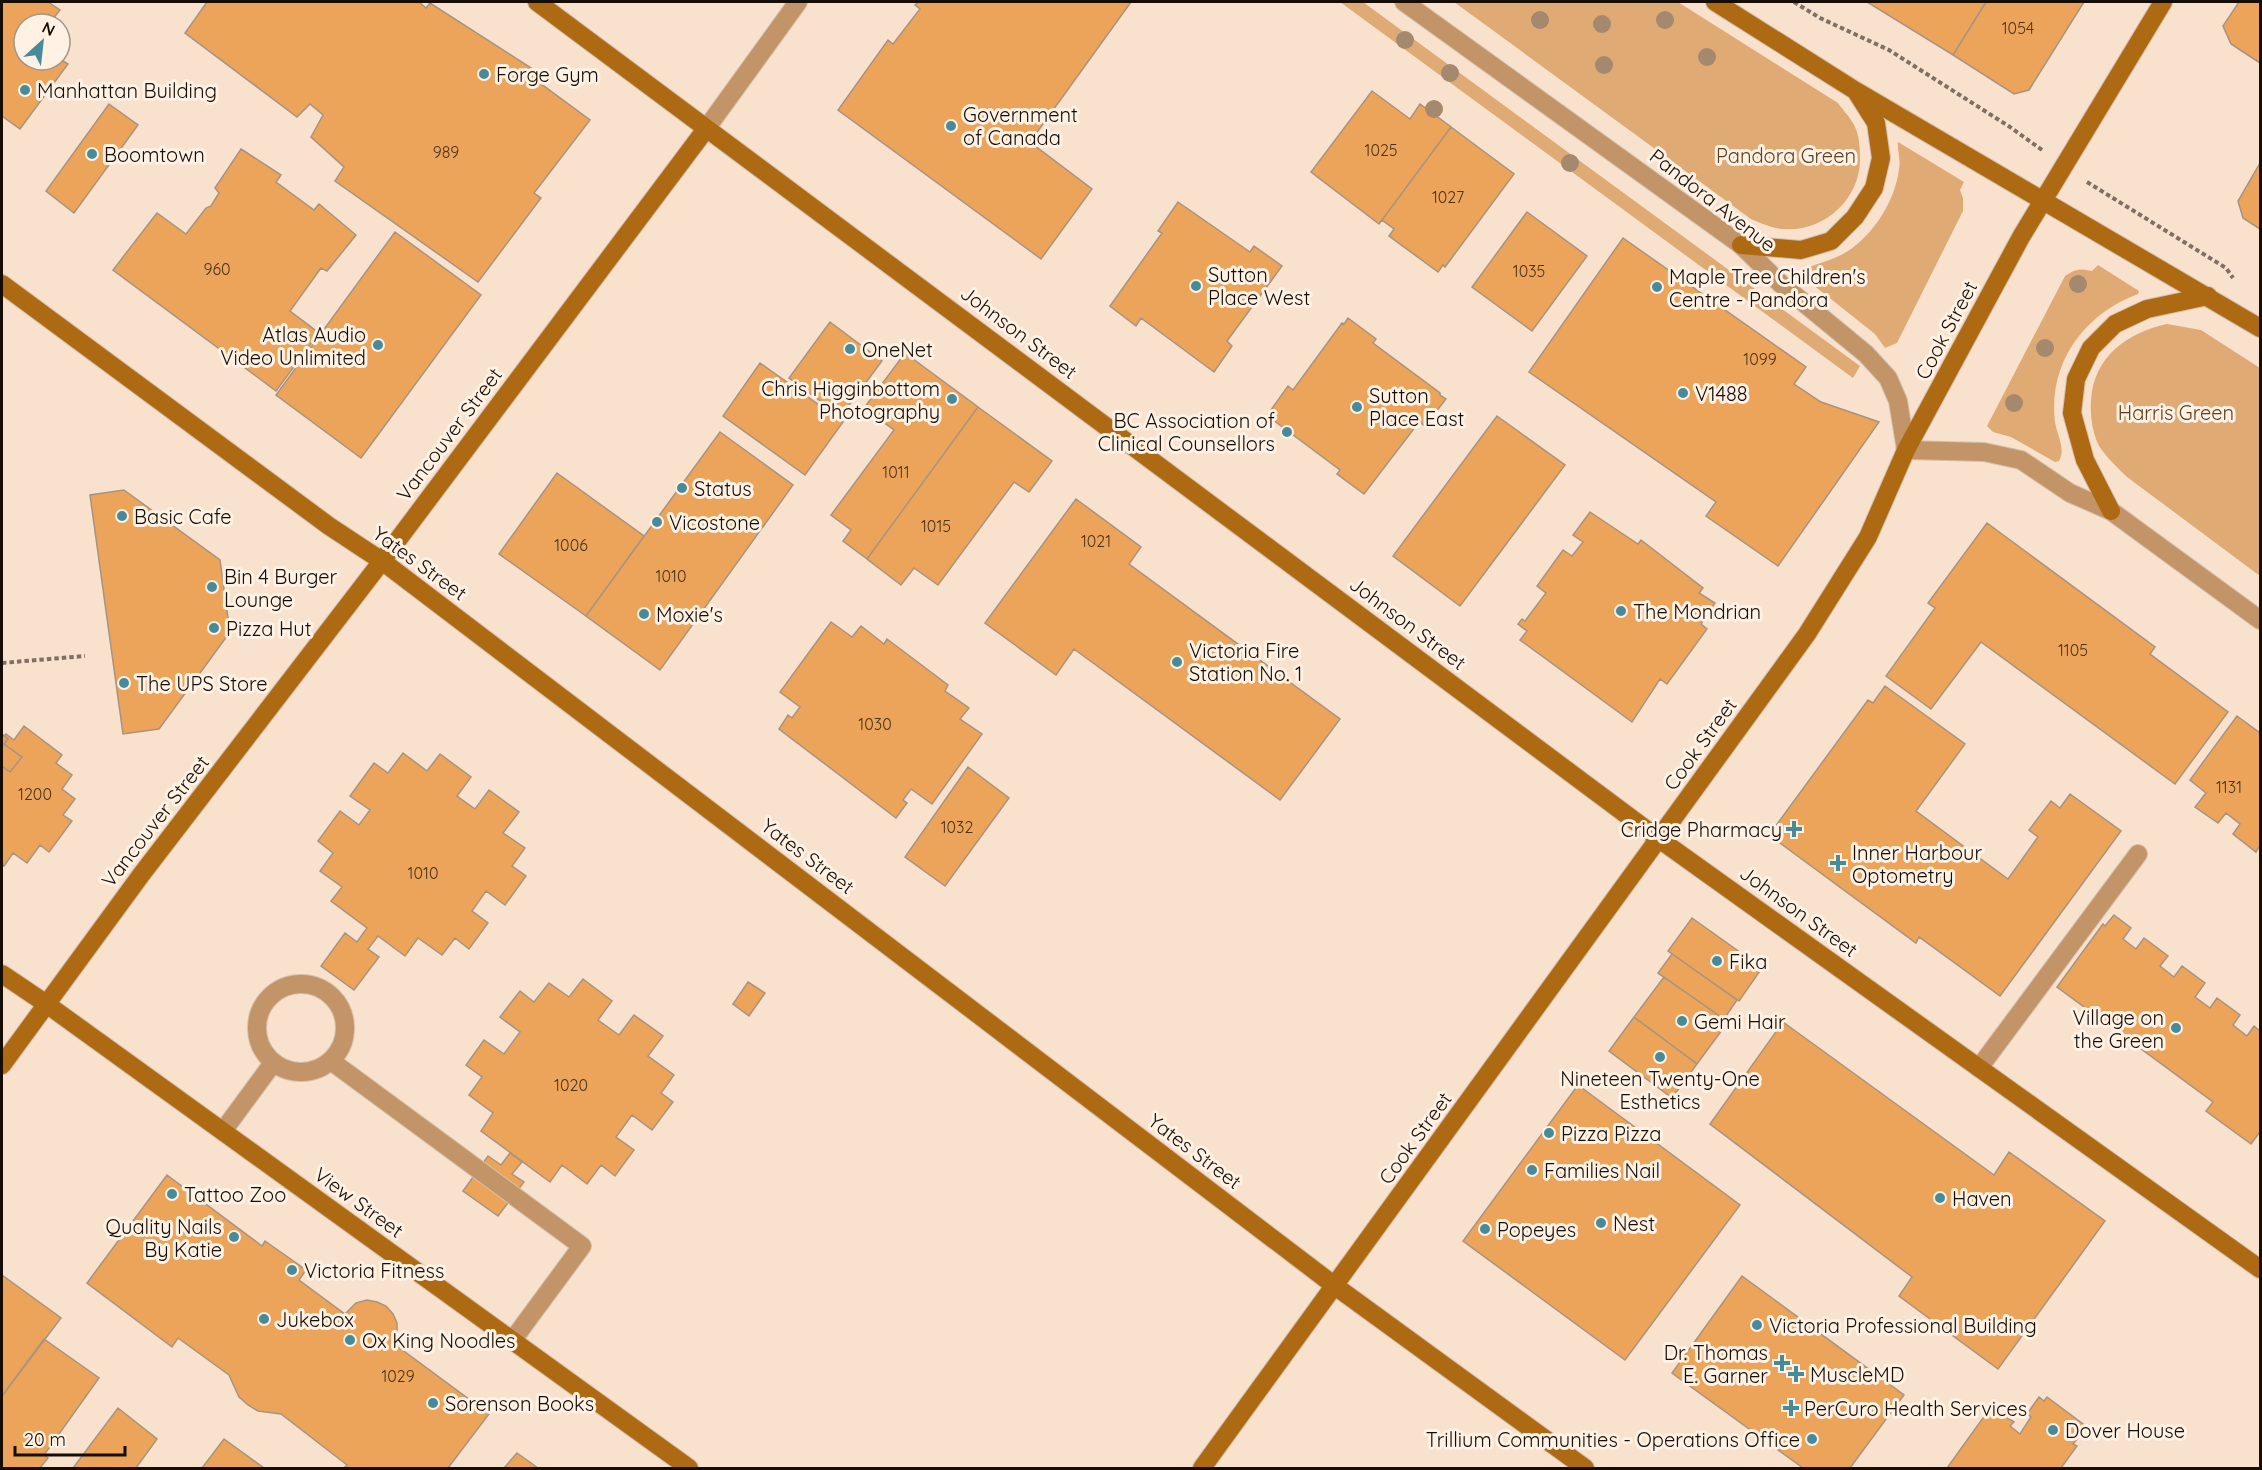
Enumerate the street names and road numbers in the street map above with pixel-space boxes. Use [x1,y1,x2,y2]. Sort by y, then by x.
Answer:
street label: Pandora Avenue [1645,143,1781,257]
street label: Cook Street [1910,276,1982,384]
street label: Johnson Street [956,280,1082,384]
street label: Vancouver Street [391,362,507,505]
street label: Yates Street [368,521,472,606]
street label: Johnson Street [1345,571,1471,675]
street label: Cook Street [1658,693,1742,795]
street label: Vancouver Street [96,750,214,892]
street label: Yates Street [756,813,860,899]
street label: Johnson Street [1735,860,1863,962]
street label: Cook Street [1373,1087,1457,1189]
street label: Yates Street [1143,1108,1247,1194]
street label: View Street [310,1161,409,1243]

